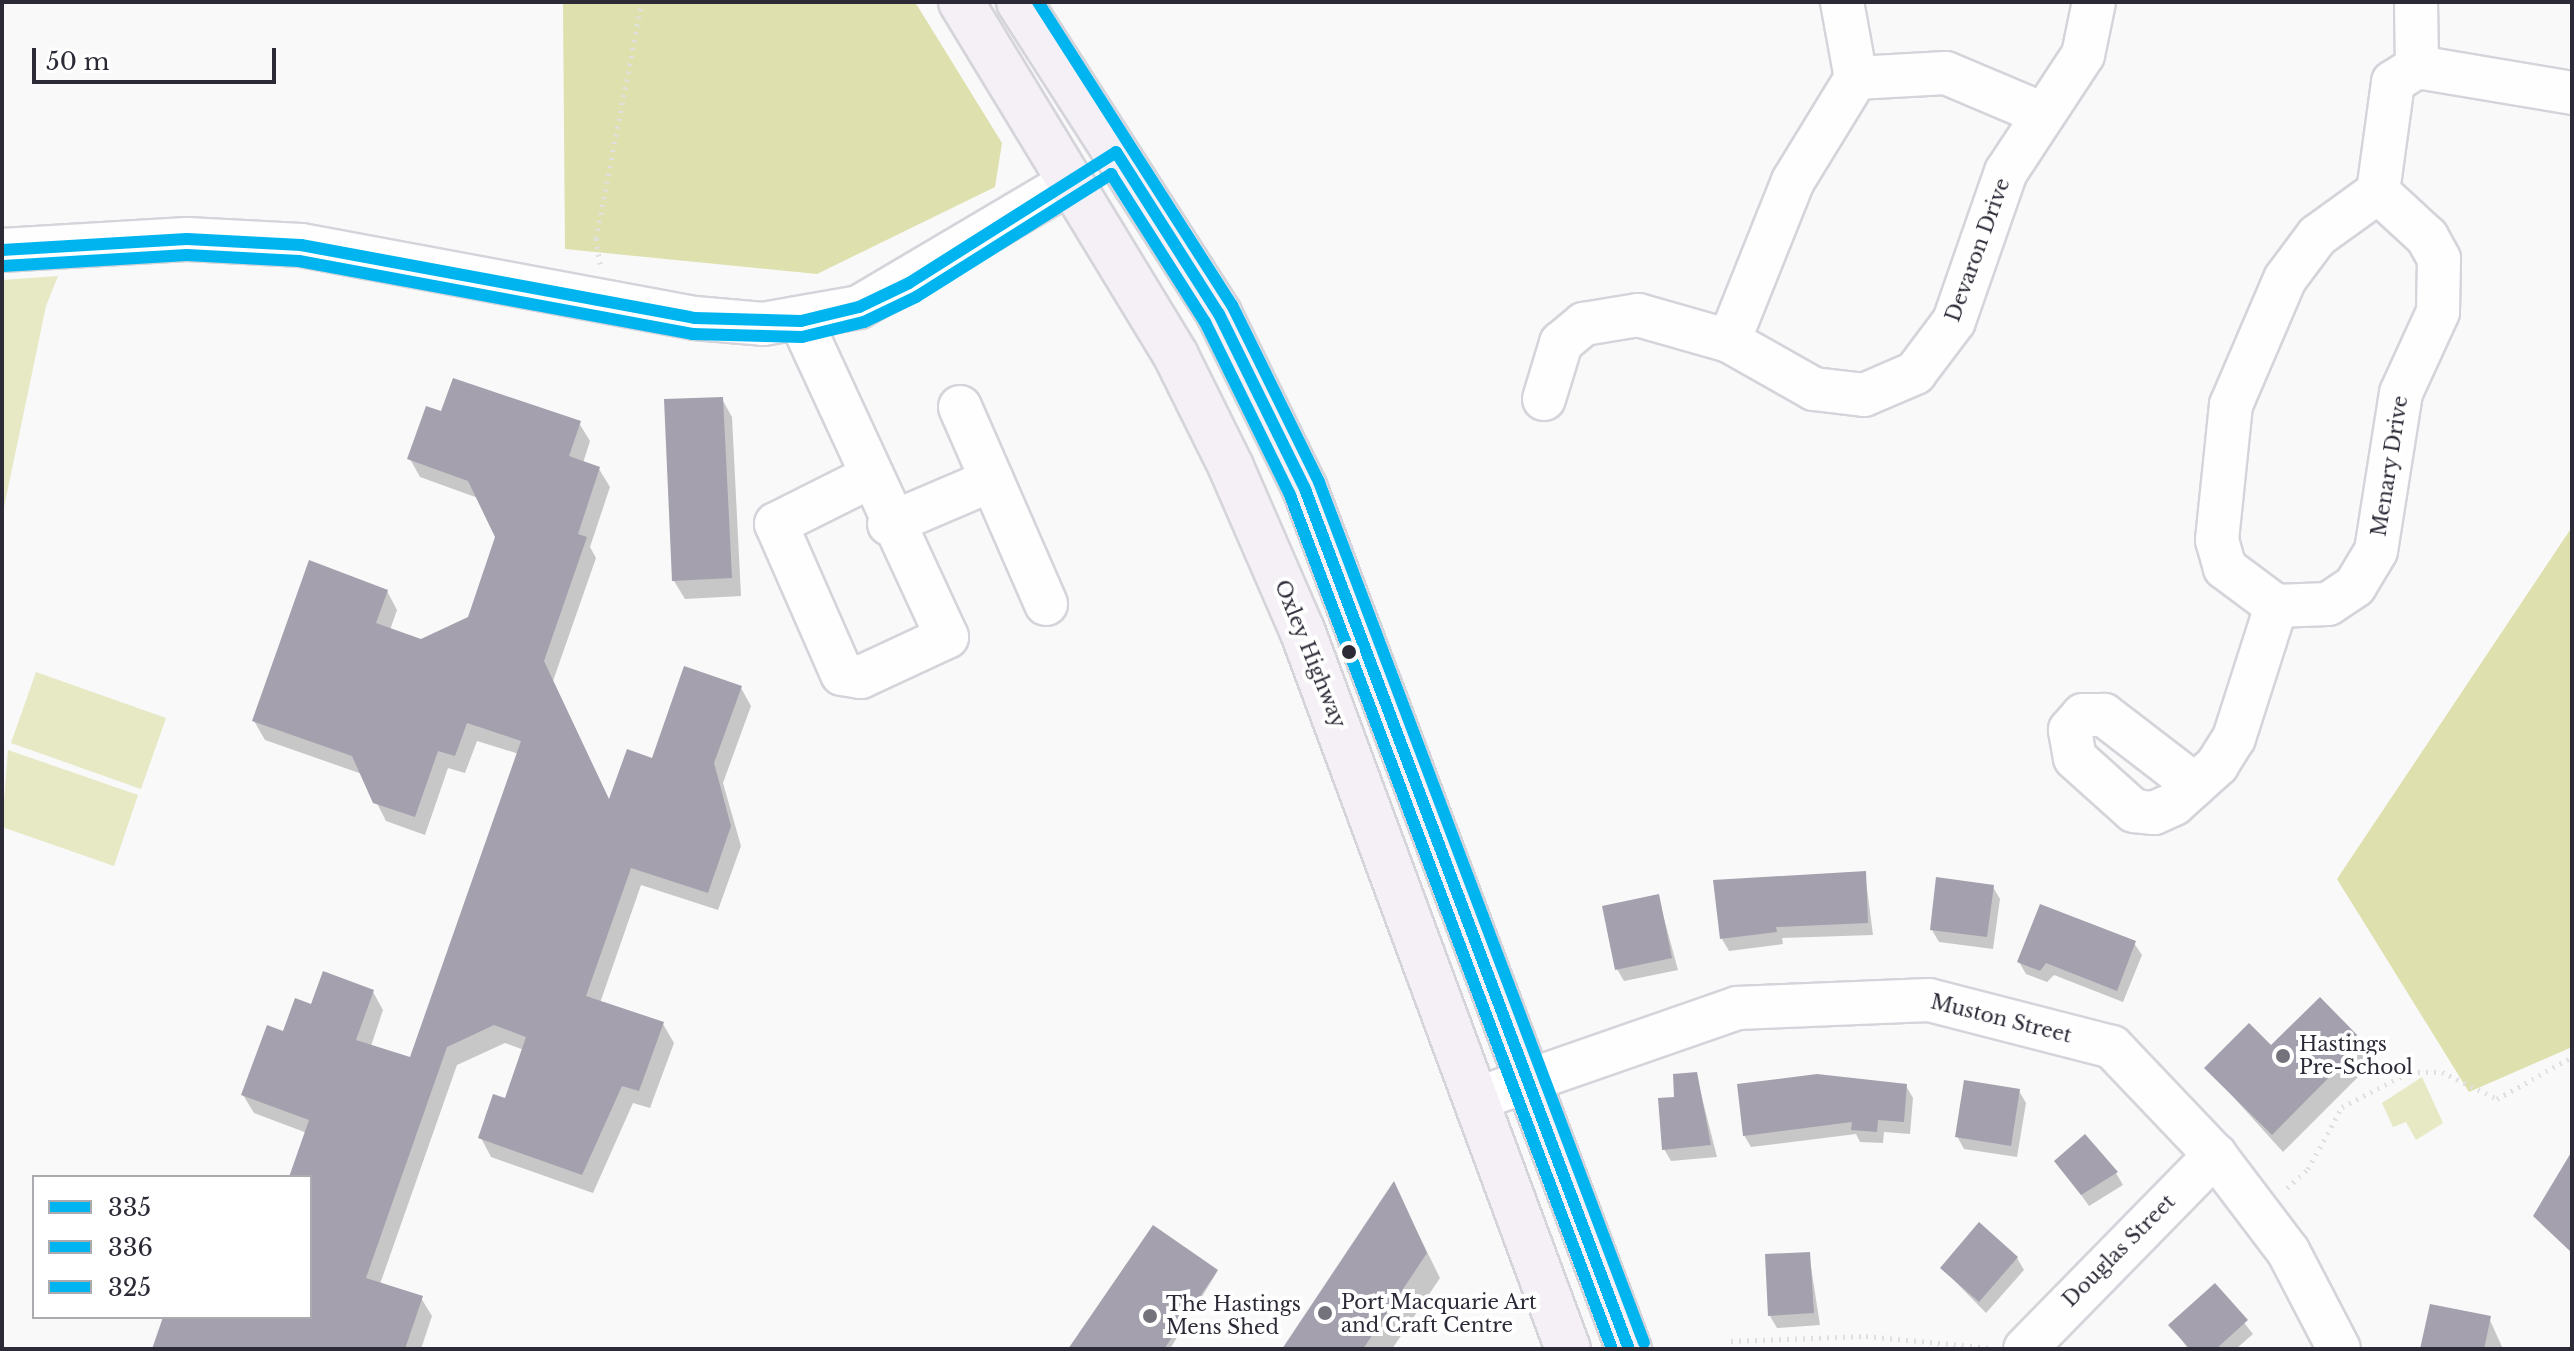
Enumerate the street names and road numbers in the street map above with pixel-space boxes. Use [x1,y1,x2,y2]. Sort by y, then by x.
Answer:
street label: Devaron Drive [1941,175,2015,325]
street label: Menary Drive [2367,394,2413,538]
street label: Oxley Highway [1269,576,1351,732]
street label: Muston Street [1928,990,2074,1048]
street label: Douglas Street [2058,1190,2180,1312]

